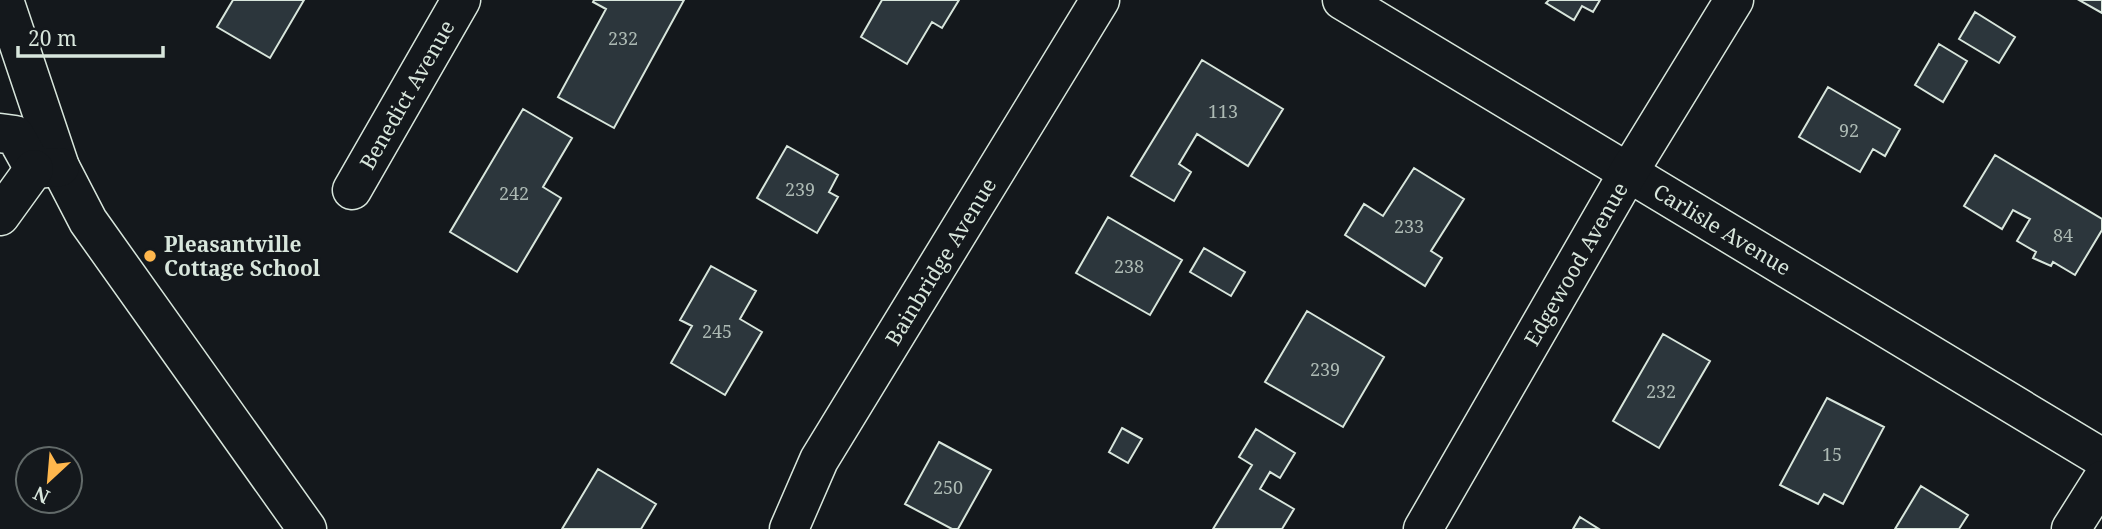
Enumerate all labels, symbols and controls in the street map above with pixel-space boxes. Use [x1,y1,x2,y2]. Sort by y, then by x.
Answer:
scale bar [18,14,163,58]
street label: Benedict Avenue [353,15,461,174]
text: 20 m [28,24,77,52]
house number: 232 [608,26,638,50]
house number: 113 [1208,99,1238,123]
house number: 92 [1839,118,1859,142]
street label: Bainbridge Avenue [878,172,1002,350]
house number: 239 [785,177,815,201]
street label: Edgewood Avenue [1518,177,1634,351]
street label: Carlisle Avenue [1648,177,1796,281]
house number: 242 [499,181,529,205]
house number: 233 [1394,214,1424,238]
house number: 84 [2053,223,2073,247]
place label: Pleasantville Cottage School [164,230,321,282]
marker: Pleasantville Cottage School [142,248,158,264]
house number: 238 [1114,254,1144,278]
house number: 245 [702,319,732,343]
house number: 239 [1310,357,1340,381]
house number: 232 [1646,379,1676,403]
house number: 15 [1822,442,1842,466]
north arrow [14,445,84,515]
house number: 250 [933,475,963,499]
text: N [29,480,54,510]

